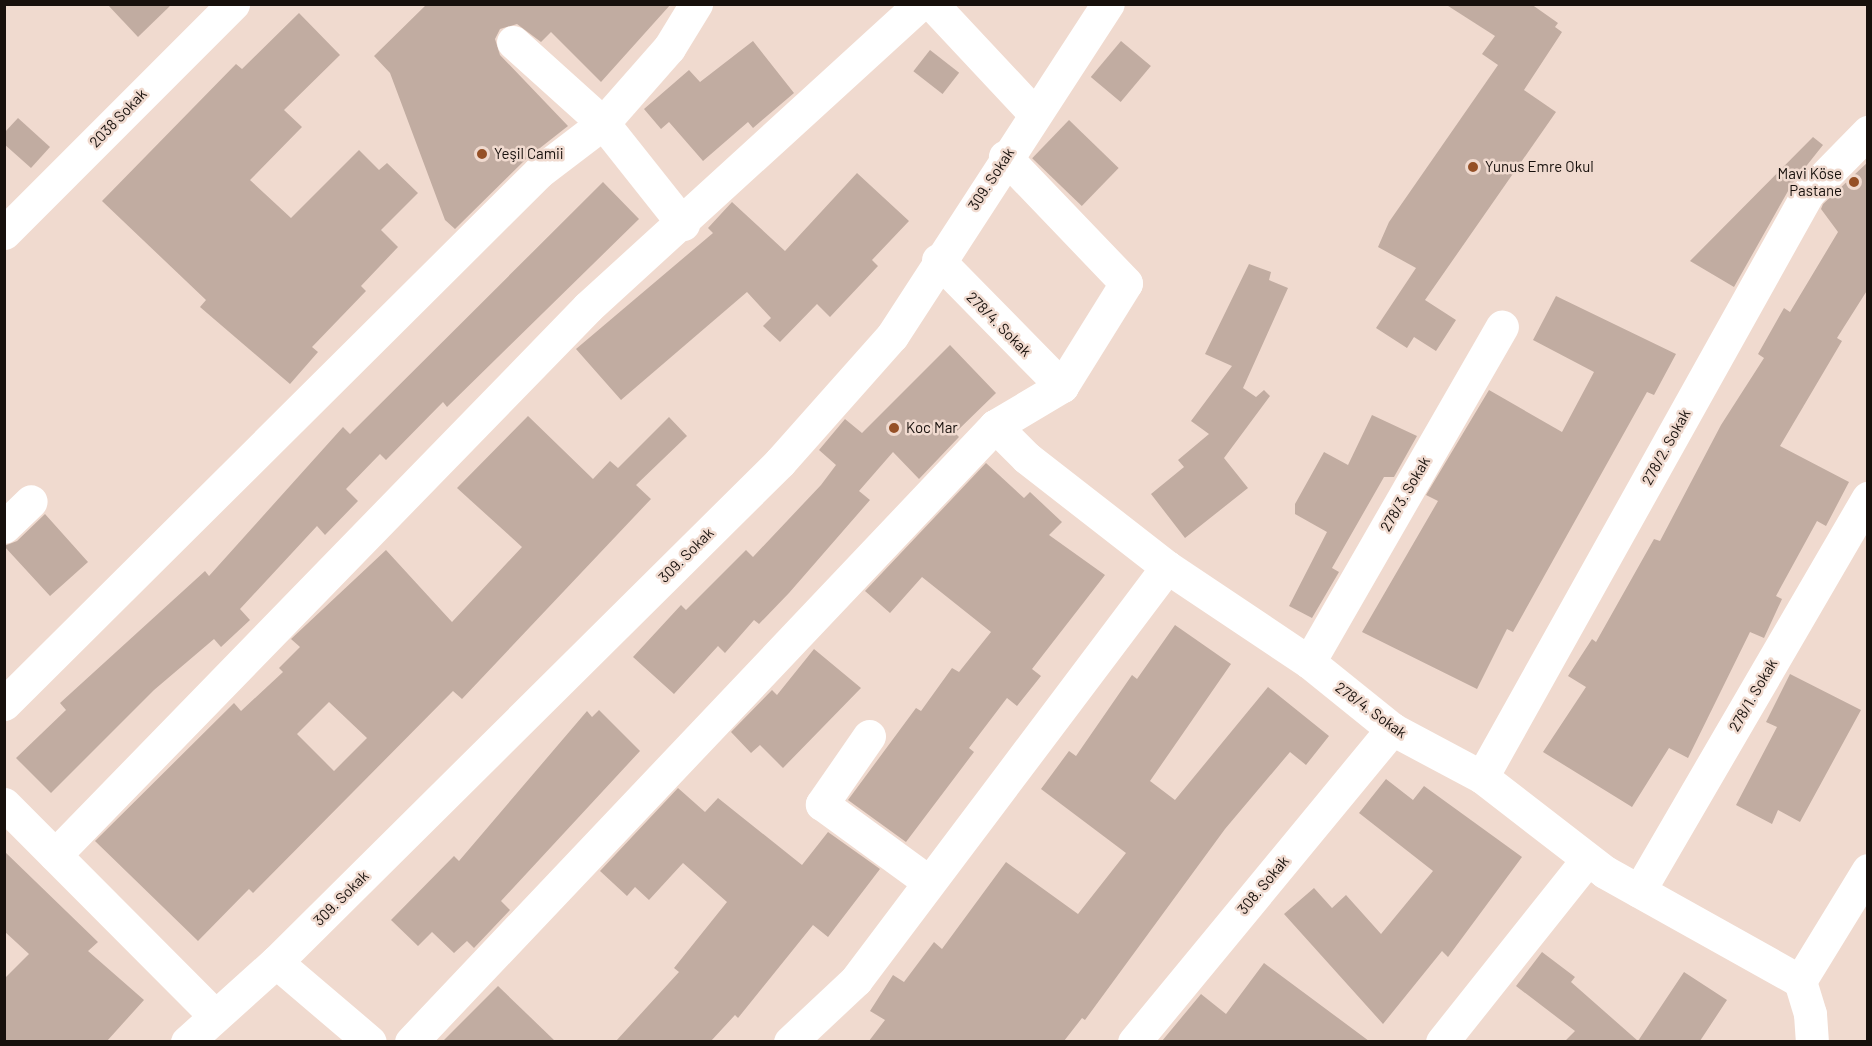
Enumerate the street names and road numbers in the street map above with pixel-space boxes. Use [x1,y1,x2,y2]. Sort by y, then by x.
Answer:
street label: 2038 Sokak [86,85,150,151]
street label: 309. Sokak [964,144,1018,214]
street label: 278/4. Sokak [963,288,1035,360]
street label: 278/2. Sokak [1638,406,1694,488]
street label: 278/3. Sokak [1376,453,1434,535]
street label: 309. Sokak [655,524,717,586]
street label: 278/1. Sokak [1725,655,1781,735]
street label: 278/4. Sokak [1332,678,1410,742]
street label: 308. Sokak [1233,852,1293,918]
street label: 309. Sokak [310,867,372,929]

